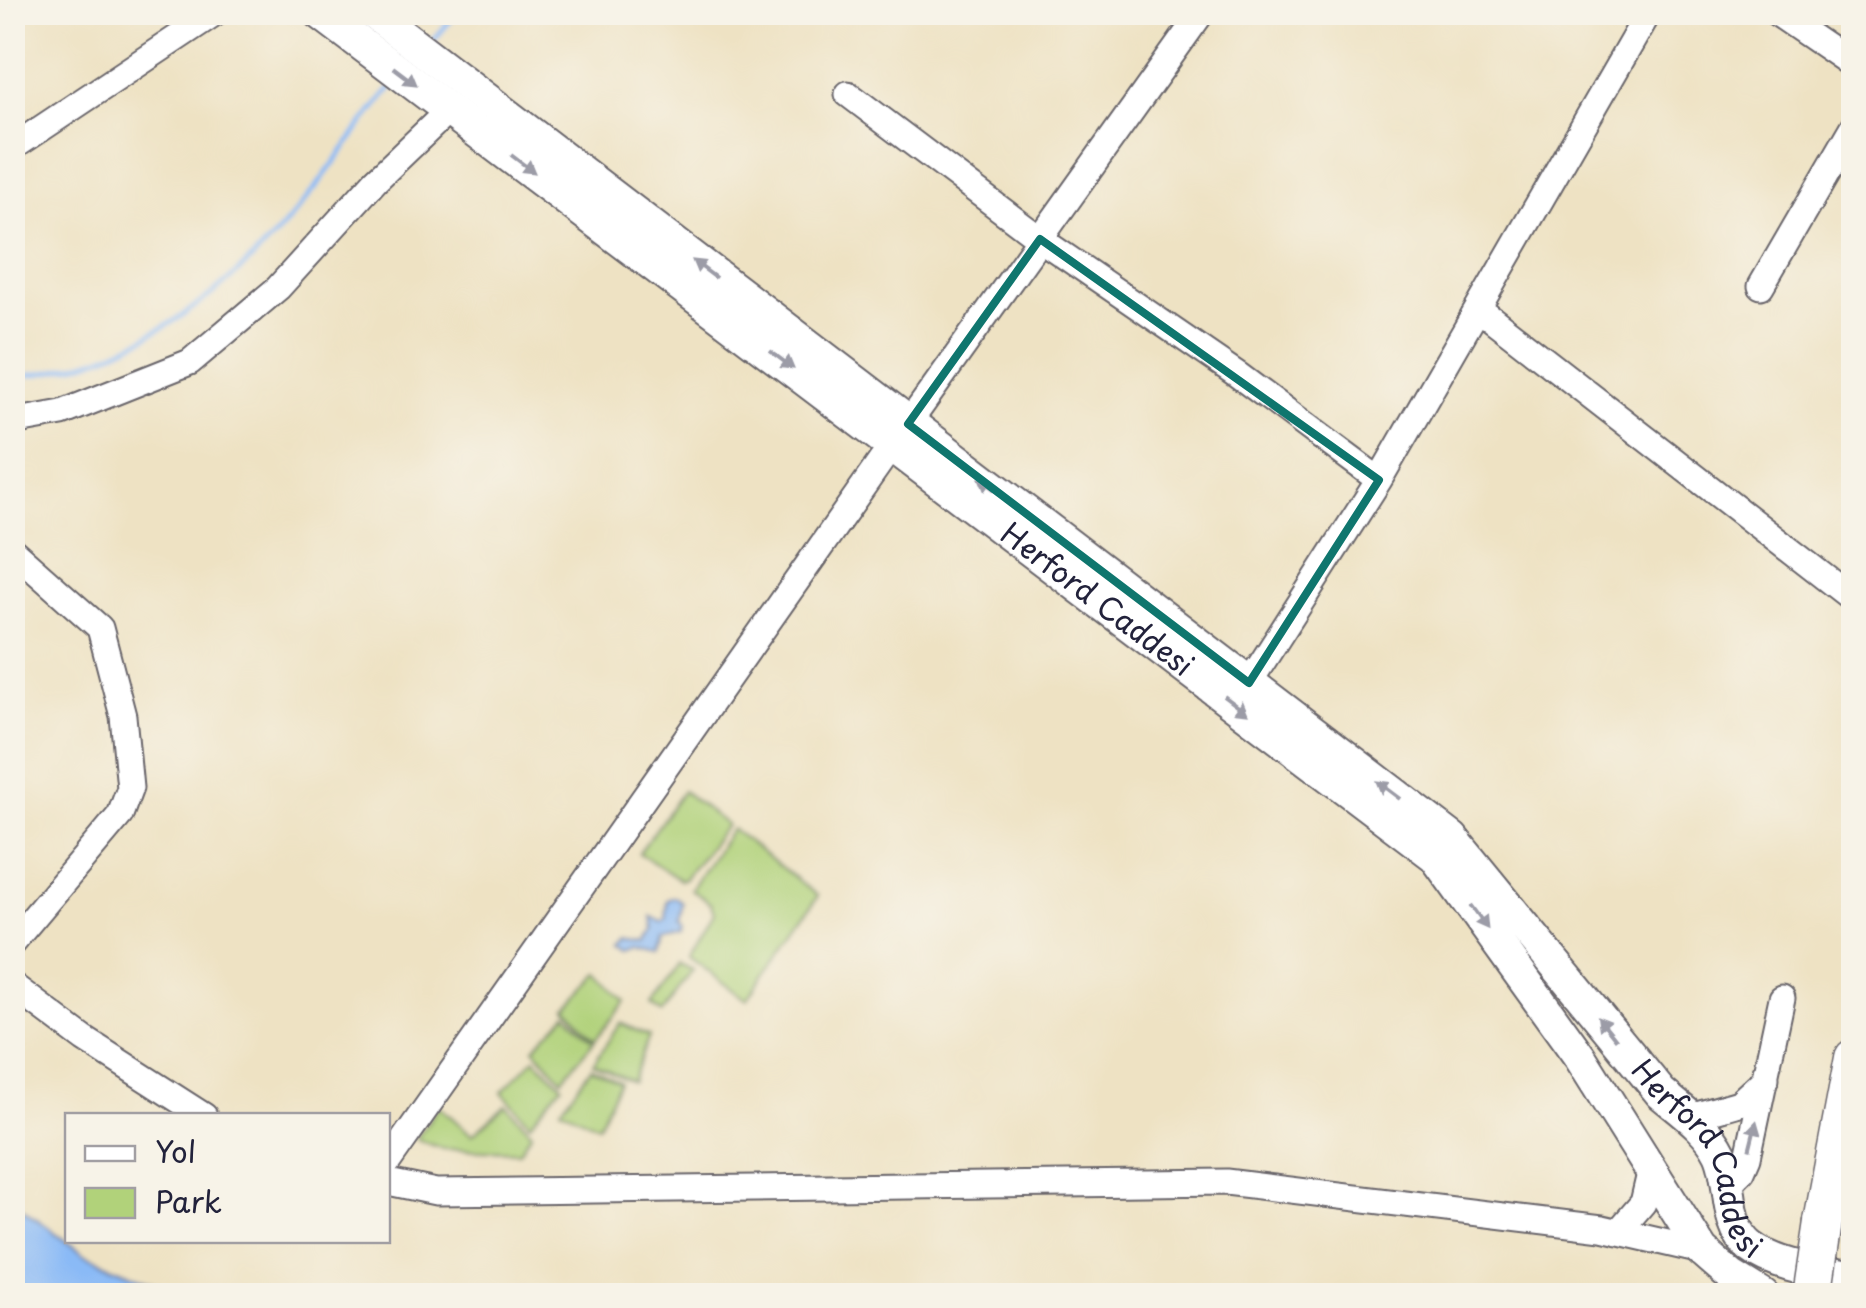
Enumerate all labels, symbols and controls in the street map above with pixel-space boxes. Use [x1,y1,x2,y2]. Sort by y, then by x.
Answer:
one-way arrow [392,65,418,86]
one-way arrow [510,154,536,174]
one-way arrow [691,259,717,279]
one-way arrow [769,350,795,370]
one-way arrow [978,476,1004,497]
street label: Herford Caddesi [992,510,1204,686]
one-way arrow [1223,694,1249,714]
one-way arrow [1375,780,1401,800]
one-way arrow [1469,904,1488,930]
one-way arrow [1597,1015,1618,1040]
street label: Herford Caddesi [1622,1049,1772,1268]
legend [65,1113,390,1243]
one-way arrow [1746,1120,1761,1151]
text: Yol [155,1128,196,1173]
text: Park [155,1178,222,1223]

